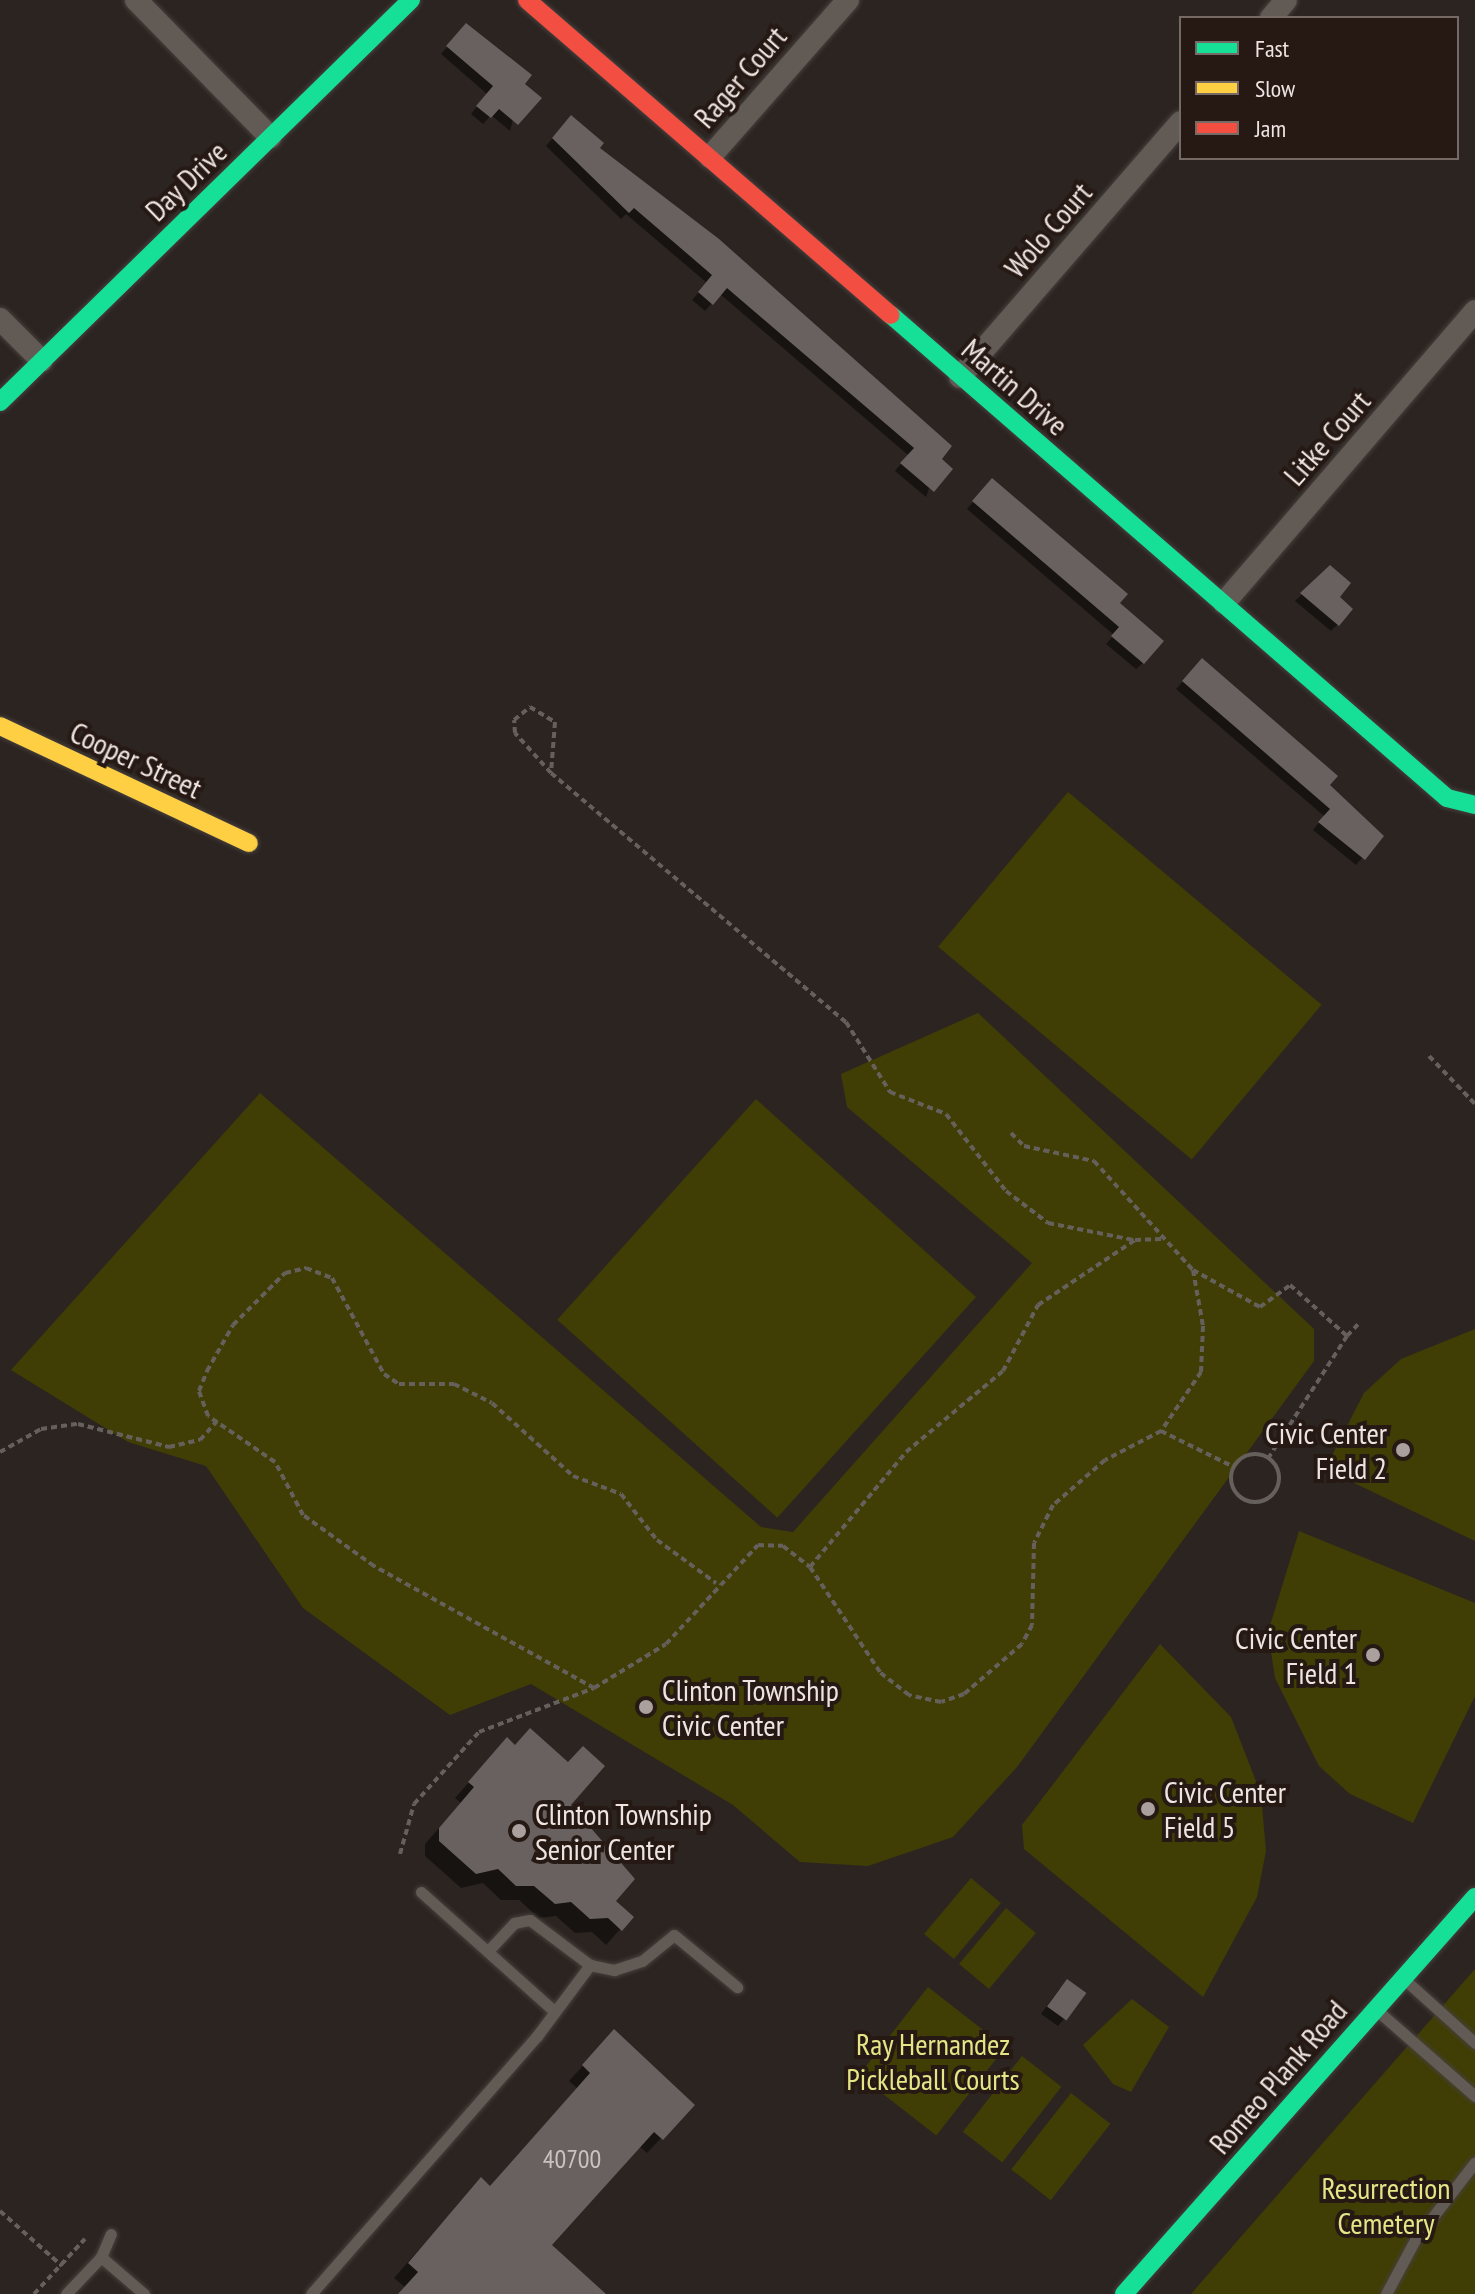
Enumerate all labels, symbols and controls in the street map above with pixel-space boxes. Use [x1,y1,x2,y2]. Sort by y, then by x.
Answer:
legend [1179,16,1459,160]
street label: Rager Court [686,19,794,135]
text: Fast [1255,33,1289,64]
text: Slow [1255,73,1295,104]
text: Jam [1255,113,1286,144]
street label: Day Drive [138,133,234,229]
street label: Wolo Court [997,175,1099,285]
street label: Martin Drive [955,331,1075,443]
street label: Litke Court [1276,383,1378,493]
street label: Cooper Street [65,714,207,806]
place label: Civic Center Field 2 [1264,1415,1387,1486]
marker: Civic Center Field 2 [1394,1441,1412,1459]
place label: Civic Center Field 1 [1234,1620,1357,1690]
marker: Civic Center Field 1 [1364,1646,1382,1664]
place label: Clinton Township Civic Center [662,1672,840,1742]
marker: Clinton Township Civic Center [637,1698,655,1716]
place label: Civic Center Field 5 [1164,1774,1287,1844]
place label: Clinton Township Senior Center [535,1796,713,1866]
marker: Civic Center Field 5 [1139,1800,1157,1818]
marker: Clinton Township Senior Center [510,1822,528,1840]
street label: Romeo Plank Road [1201,1993,1355,2161]
park label: Ray Hernandez Pickleball Courts [846,2026,1020,2096]
house number: 40700 [543,2143,601,2175]
park label: Resurrection Cemetery [1322,2170,1450,2240]

